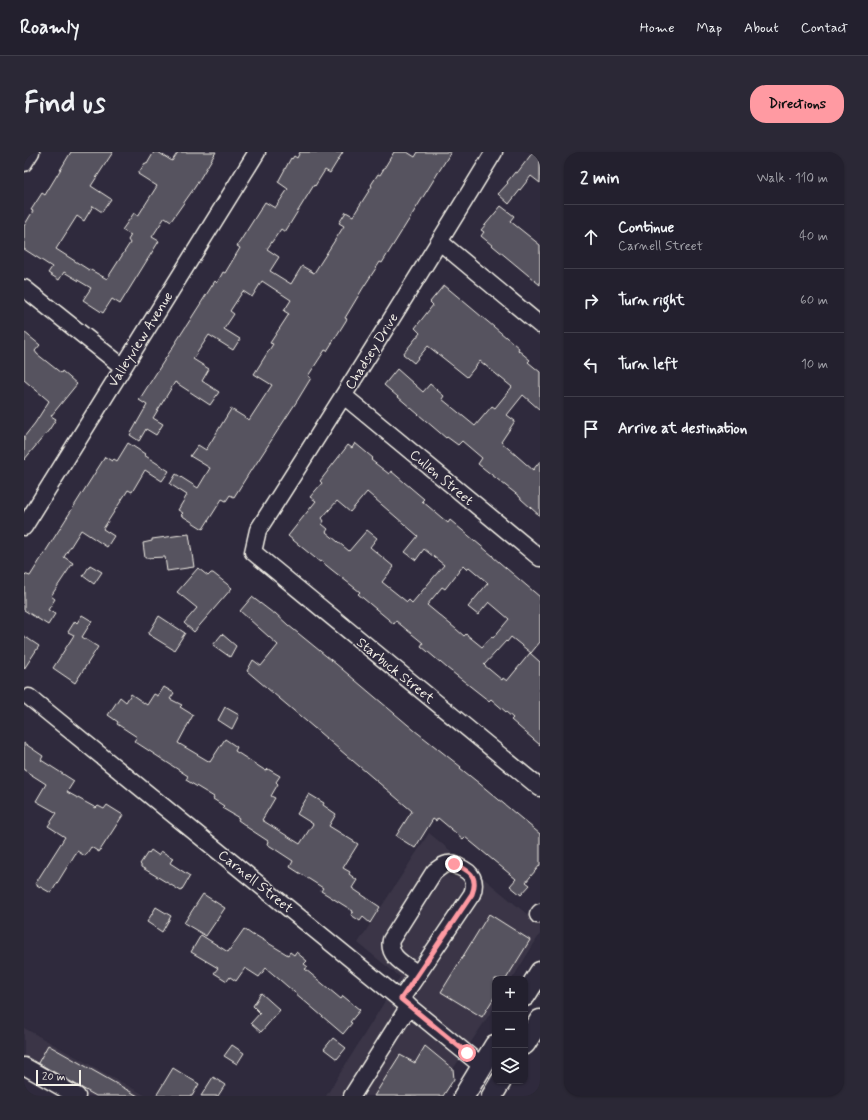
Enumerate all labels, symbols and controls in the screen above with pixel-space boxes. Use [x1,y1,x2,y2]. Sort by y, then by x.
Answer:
text: Roamly [20,15,79,40]
text: Home [640,19,674,37]
text: Map [696,19,722,37]
text: About [744,19,779,37]
text: Contact [801,19,848,37]
button: Directions [750,85,844,123]
text: Find us [24,86,105,123]
text: 2 min [580,167,620,189]
text: Walk · 110 m [757,170,828,187]
text: Continue [618,218,674,238]
icon: ahead [580,226,602,248]
text: 40 m [799,228,828,245]
text: Carnell Street [618,238,703,255]
street label: Valleyview Avenue [104,288,177,391]
icon: right [580,290,602,312]
text: Turn right [618,291,685,311]
text: 60 m [800,292,828,309]
street label: Chadsey Drive [341,310,403,393]
icon: left [580,354,602,376]
text: Turn left [618,355,678,375]
text: 10 m [801,356,828,373]
icon: arrive [580,418,602,440]
text: Arrive at destination [618,419,747,439]
street label: Cullen Street [406,446,477,510]
street label: Starbuck Street [353,634,439,708]
street label: Carnell Street [214,846,297,918]
route end [445,855,463,873]
map controls [492,976,528,1084]
button: + [492,976,528,1012]
button: − [492,1012,528,1048]
route start [458,1044,476,1062]
button: layers [492,1048,528,1084]
scale bar [36,1068,81,1087]
text: 20 m [42,1070,65,1084]

